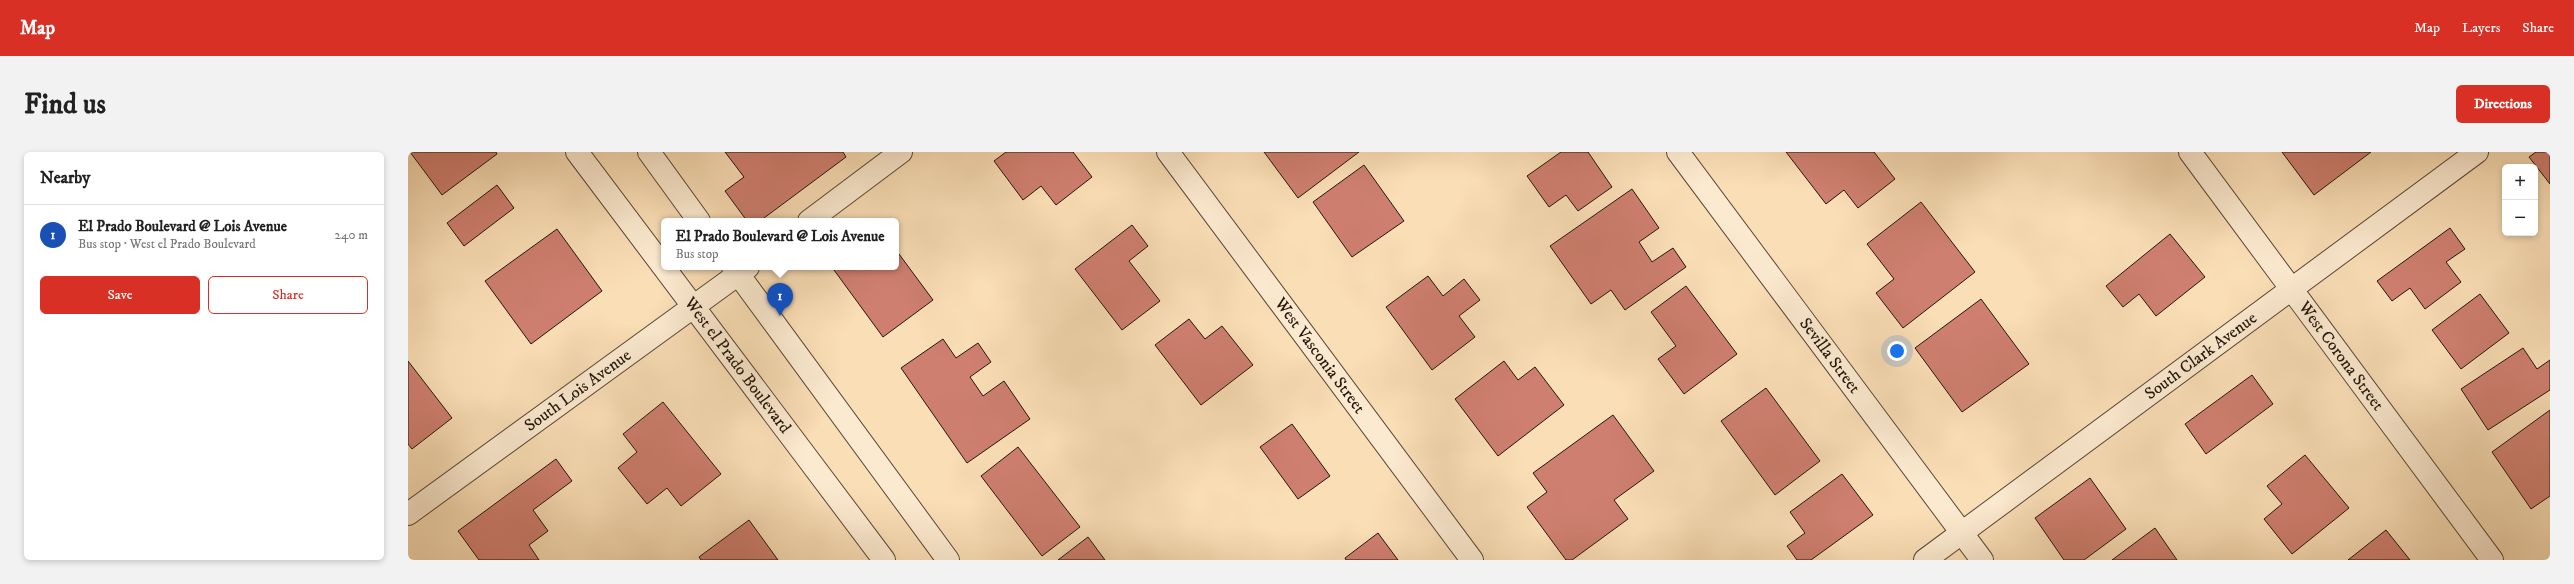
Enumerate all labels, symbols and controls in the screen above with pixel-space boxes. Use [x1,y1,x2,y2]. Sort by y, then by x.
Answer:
text: Map [20,17,55,40]
text: Map [2414,19,2440,37]
text: Layers [2462,19,2500,37]
text: Share [2522,19,2554,37]
button: Directions [2456,85,2550,123]
text: Find us [24,87,106,122]
map controls [2502,164,2538,236]
button: + [2502,164,2538,200]
text: Nearby [40,167,90,189]
button: − [2502,200,2538,236]
text: El Prado Boulevard @ Lois Avenue [78,217,287,236]
popup [661,218,899,270]
text: 1 [51,227,55,243]
text: 240 m [335,227,368,243]
text: El Prado Boulevard @ Lois Avenue [676,227,884,246]
text: Bus stop · West el Prado Boulevard [78,236,256,252]
text: Bus stop [676,246,719,262]
button: Save [40,276,200,314]
button: Share [208,276,368,314]
pin: 1 [767,283,793,316]
street label: West el Prado Boulevard [678,292,796,438]
street label: West Vasconia Street [1269,292,1371,419]
street label: West Corona Street [2293,296,2389,416]
street label: South Clark Avenue [2140,307,2261,405]
street label: Sevilla Street [1794,313,1866,398]
your location [1887,341,1907,361]
street label: South Lois Avenue [520,344,636,437]

